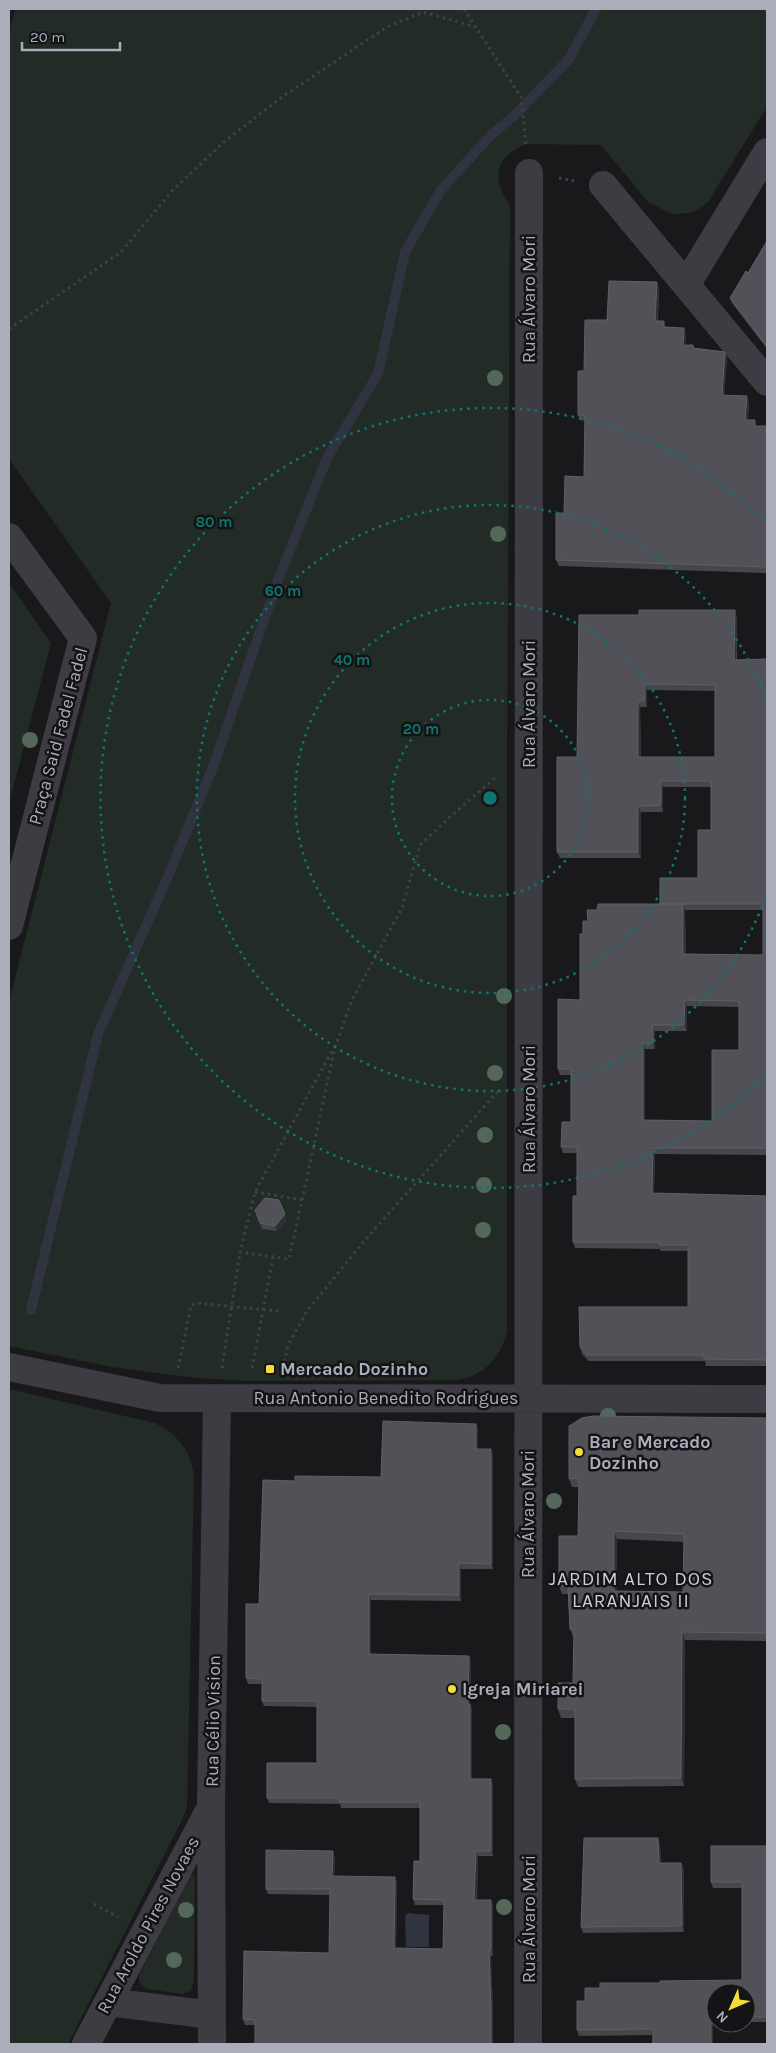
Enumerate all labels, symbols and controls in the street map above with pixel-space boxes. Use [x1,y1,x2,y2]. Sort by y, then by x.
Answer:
scale bar [22,20,120,52]
text: 20 m [30,28,65,46]
street label: Rua Álvaro Mori [517,235,540,363]
text: 80 m [195,513,233,531]
text: 60 m [265,582,301,600]
street label: Rua Álvaro Mori [517,640,540,768]
street label: Praça Said Fadel Fadel [24,645,92,827]
text: 40 m [334,651,370,669]
text: 20 m [403,720,439,738]
centre of rings [481,789,499,807]
street label: Rua Álvaro Mori [517,1045,540,1173]
place label: Mercado Dozinho [280,1358,428,1380]
marker: Mercado Dozinho [264,1363,276,1375]
street label: Rua Antonio Benedito Rodrigues [254,1387,518,1409]
place label: Bar e Mercado Dozinho [589,1431,711,1474]
marker: Bar e Mercado Dozinho [573,1446,585,1458]
street label: Rua Álvaro Mori [516,1450,539,1578]
district label: JARDIM ALTO DOS LARANJAIS II [548,1568,714,1612]
street label: Rua Célio Vision [201,1655,225,1787]
place label: Igreja Miriarei [462,1678,583,1700]
marker: Igreja Miriarei [446,1683,458,1695]
street label: Rua Aroldo Pires Novaes [92,1833,204,2017]
street label: Rua Álvaro Mori [517,1855,540,1983]
north arrow [706,1983,756,2033]
text: N [713,2007,732,2026]

